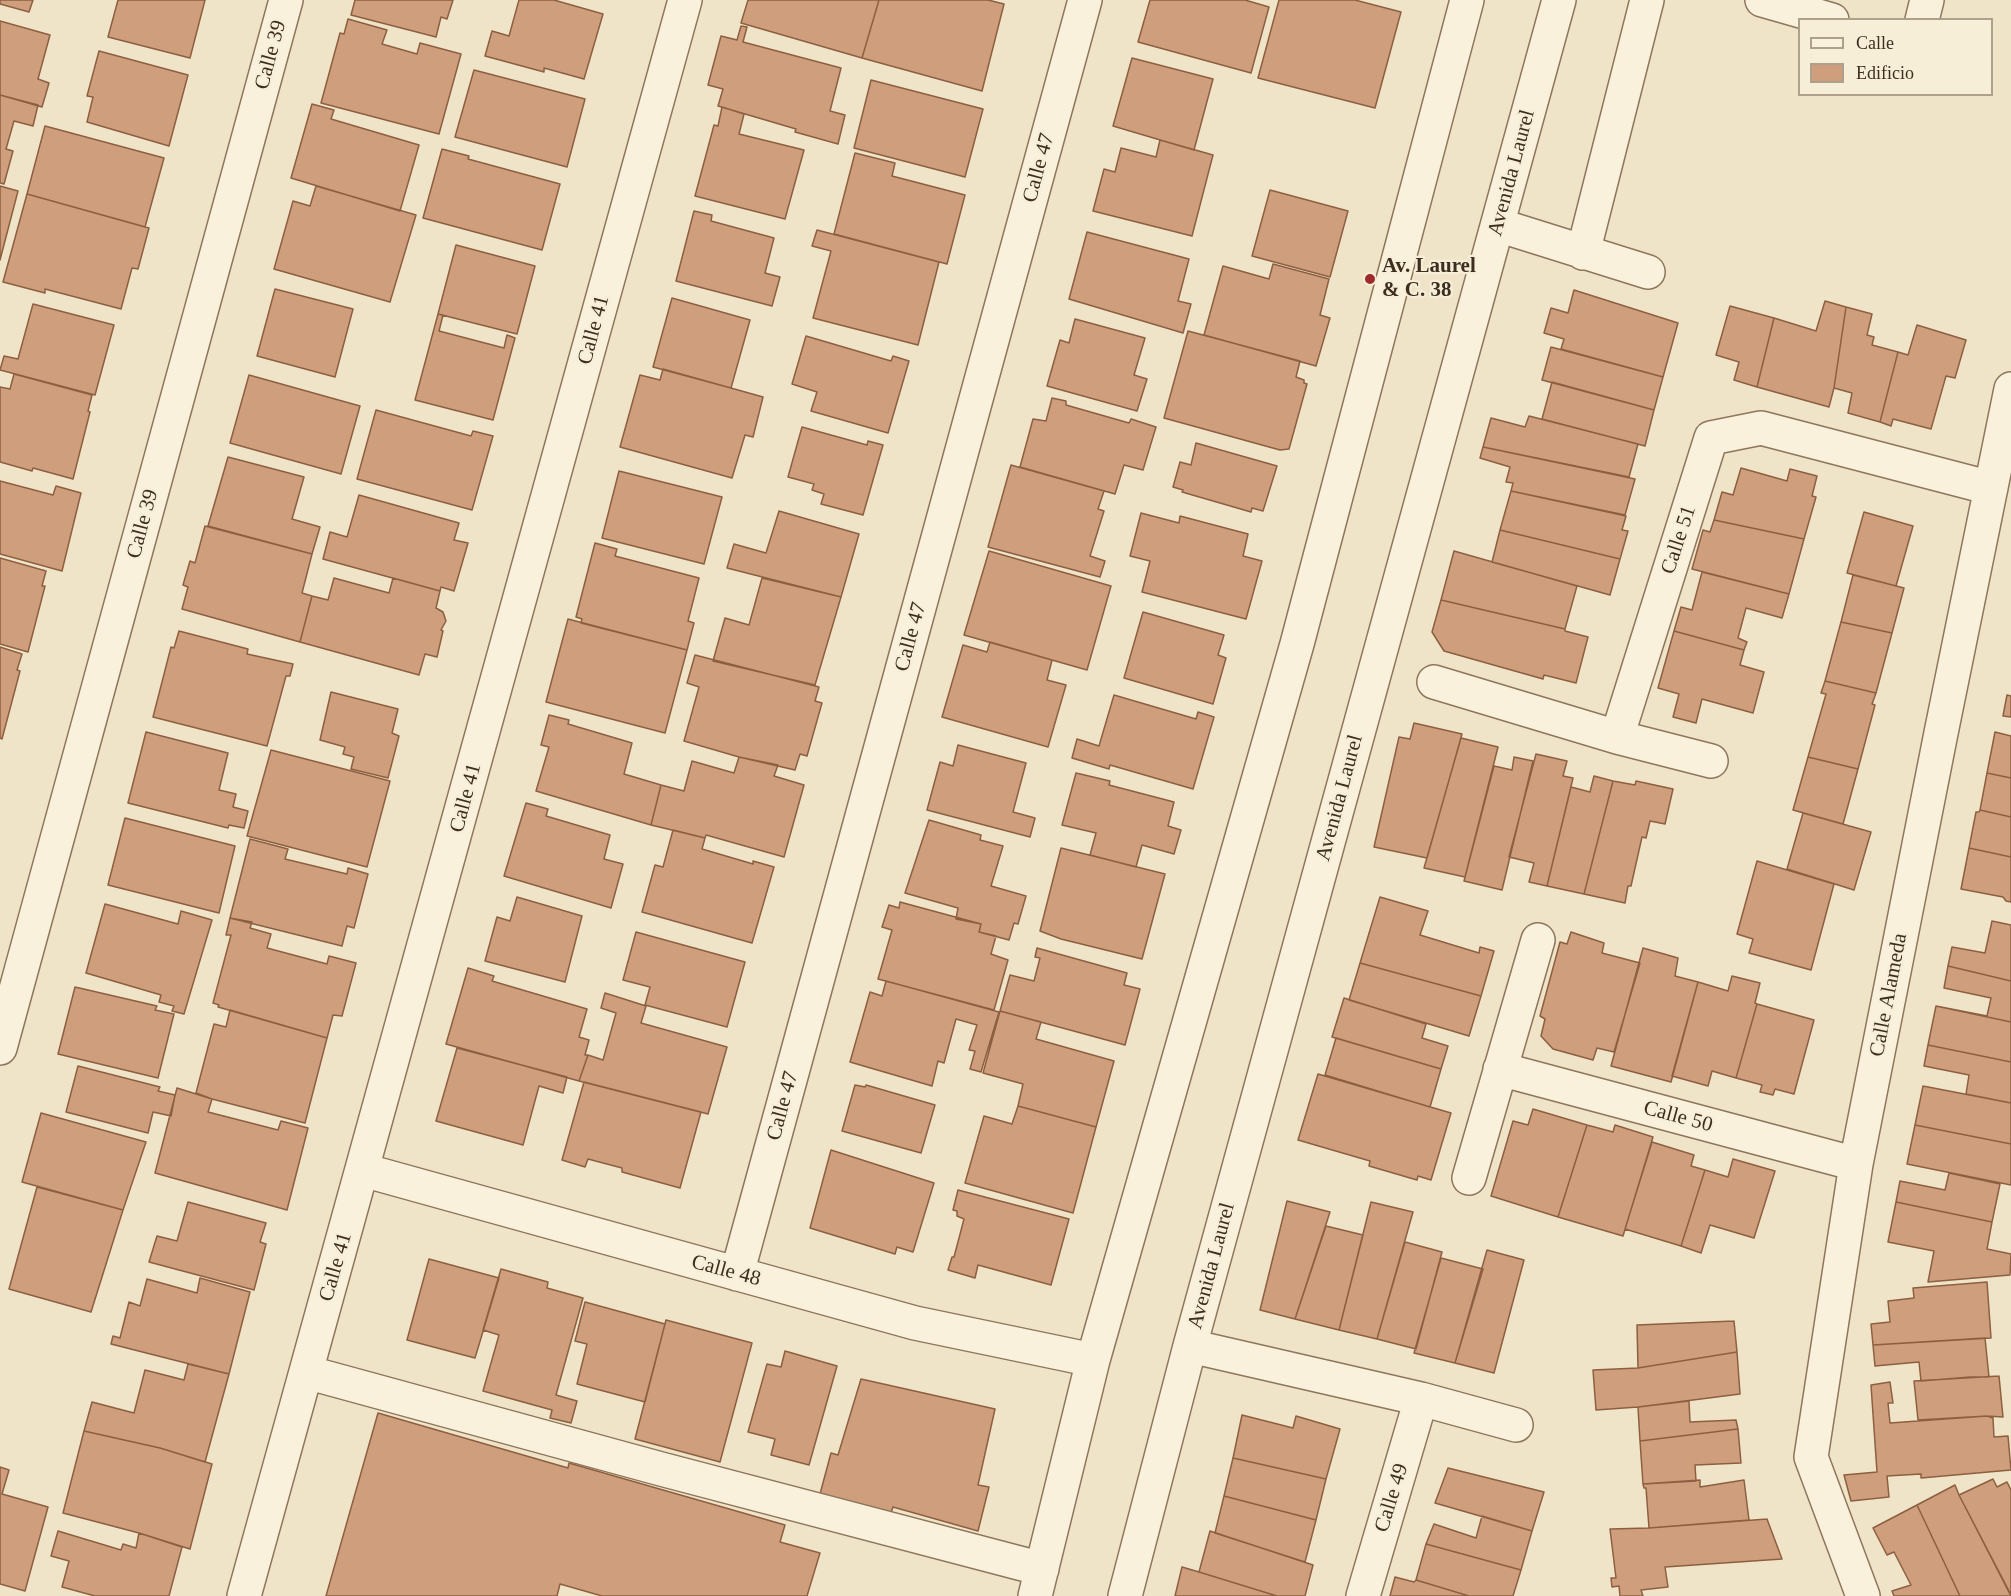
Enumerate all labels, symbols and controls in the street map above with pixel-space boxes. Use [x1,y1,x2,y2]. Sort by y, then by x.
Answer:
street label: Calle 39 [250,18,292,92]
legend [1798,18,1993,96]
text: Calle [1856,33,1894,53]
text: Edificio [1856,63,1914,83]
street label: Avenida Laurel [1483,107,1541,239]
street label: Calle 47 [1018,131,1060,205]
place label: Av. Laurel & C. 38 [1382,254,1476,304]
marker: Av. Laurel & C. 38 [1363,272,1377,286]
street label: Calle 41 [573,293,615,367]
street label: Calle 39 [122,487,164,561]
street label: Calle 51 [1656,503,1702,577]
street label: Calle 47 [890,600,932,674]
street label: Avenida Laurel [1311,732,1369,864]
street label: Calle 41 [445,761,487,835]
street label: Calle Alameda [1865,931,1913,1059]
street label: Calle 47 [762,1069,804,1143]
street label: Calle 50 [1641,1096,1715,1138]
street label: Avenida Laurel [1183,1200,1241,1332]
street label: Calle 41 [314,1230,358,1304]
street label: Calle 48 [689,1250,763,1292]
street label: Calle 49 [1370,1461,1414,1535]

